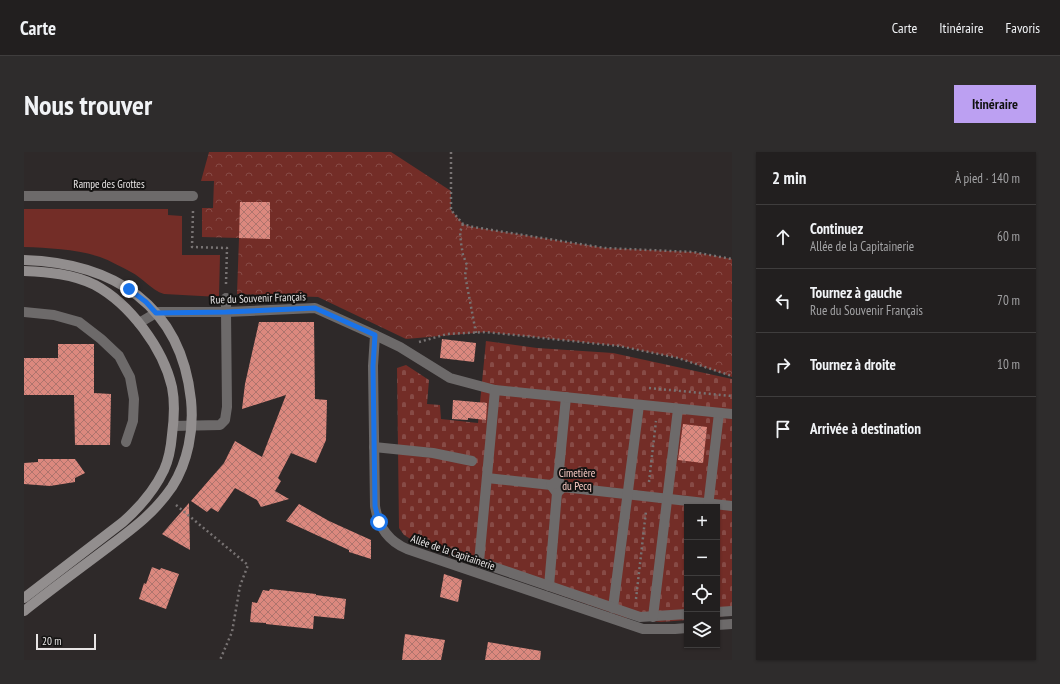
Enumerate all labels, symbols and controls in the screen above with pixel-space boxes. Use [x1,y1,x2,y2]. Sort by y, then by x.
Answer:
text: Carte [20,16,56,40]
text: Carte [892,19,917,37]
text: Itinéraire [939,19,984,37]
text: Favoris [1006,19,1040,37]
button: Itinéraire [954,85,1036,123]
text: Nous trouver [24,86,152,123]
text: 2 min [772,167,806,189]
text: À pied · 140 m [955,170,1020,187]
street label: Rampe des Grottes [73,177,145,191]
text: Continuez [810,219,863,238]
icon: ahead [772,226,794,248]
text: 60 m [997,228,1020,245]
text: Allée de la Capitainerie [810,238,914,255]
route end [120,280,138,298]
text: Tournez à gauche [810,283,902,302]
street label: Rue du Souvenir Français [210,289,306,307]
icon: left [772,290,794,312]
text: 70 m [997,292,1020,309]
text: Rue du Souvenir Français [810,302,923,319]
icon: right [772,354,794,376]
text: Tournez à droite [810,355,896,374]
text: 10 m [997,356,1020,373]
icon: arrive [772,418,794,440]
text: Arrivée à destination [810,419,921,438]
park label: Cimetière du Pecq [559,466,596,493]
map controls [684,504,720,648]
button: + [684,504,720,540]
route start [370,513,388,531]
street label: Allée de la Capitainerie [409,531,497,573]
button: − [684,540,720,576]
button: locate [684,576,720,612]
button: layers [684,612,720,648]
scale bar [36,632,96,651]
text: 20 m [42,634,61,648]

